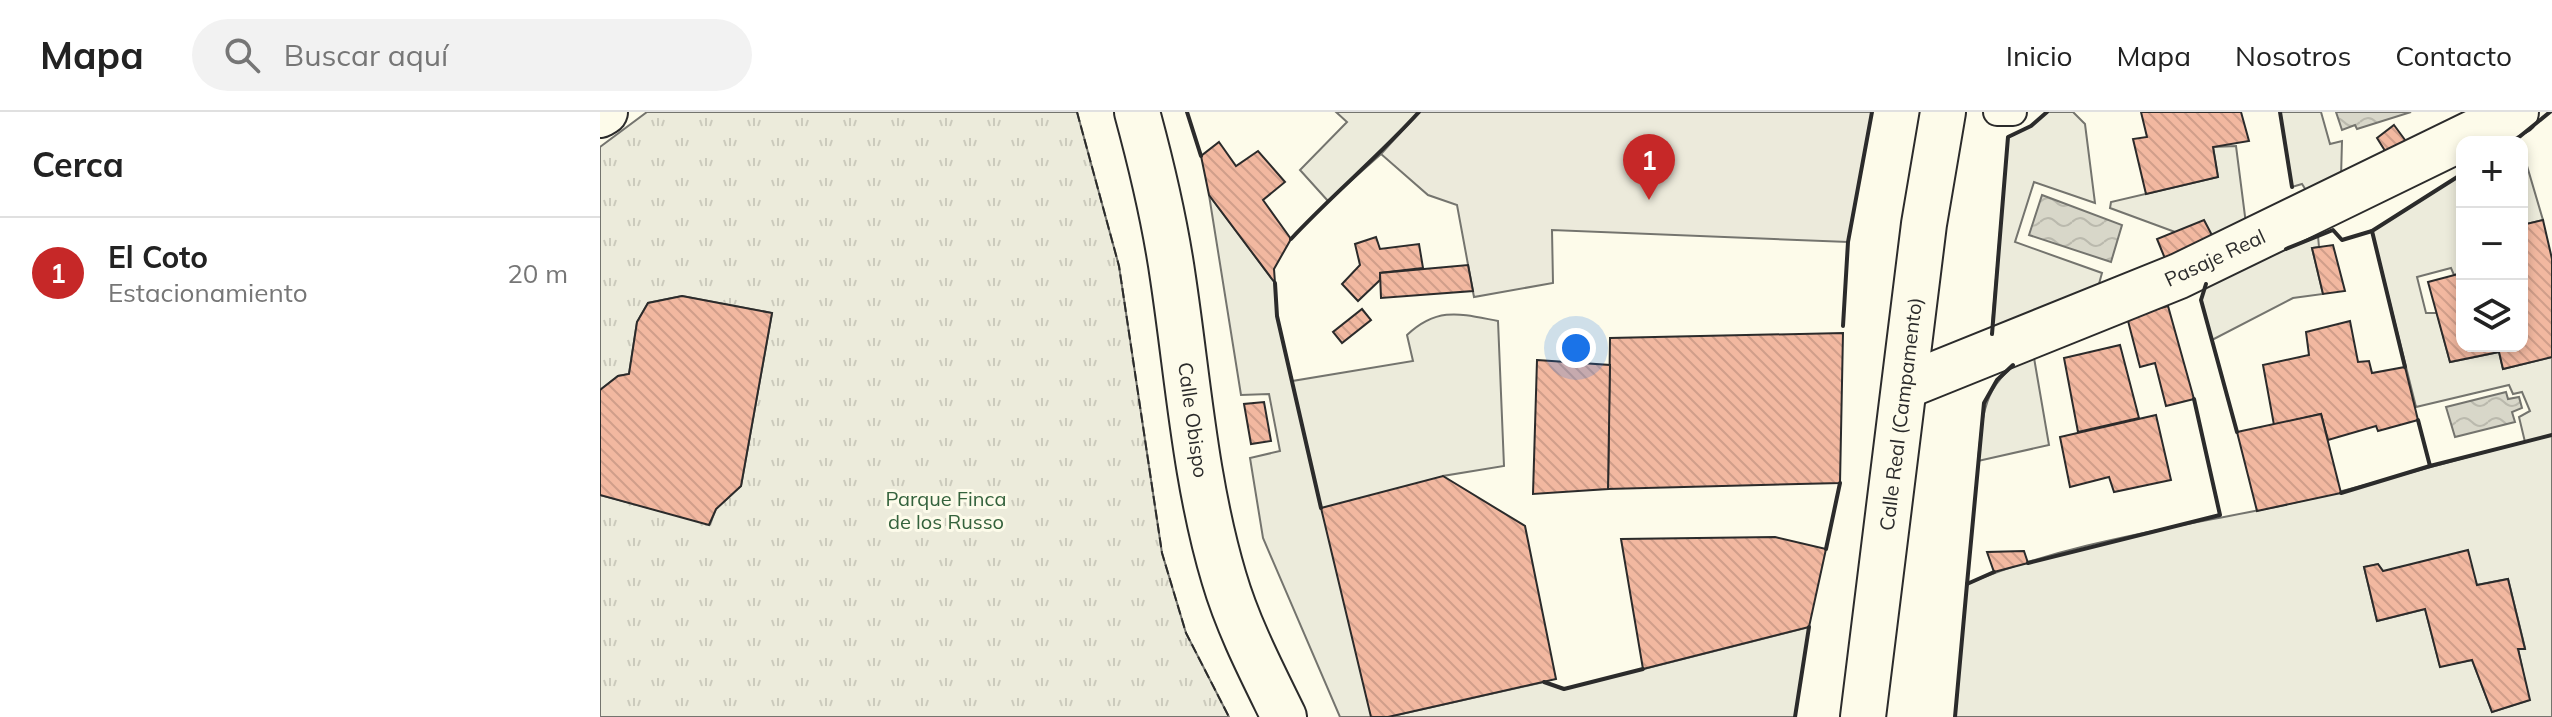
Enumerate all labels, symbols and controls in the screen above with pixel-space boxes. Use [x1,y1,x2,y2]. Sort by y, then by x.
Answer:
search box [192,19,752,91]
text: Mapa [40,31,144,79]
icon: search [220,33,264,77]
text: Buscar aquí [284,36,448,74]
text: Inicio [2006,38,2073,73]
text: Mapa [2117,38,2191,73]
text: Nosotros [2235,38,2351,73]
text: Contacto [2395,38,2512,73]
pin: 1 [1623,134,1675,200]
map controls [2456,136,2528,352]
button: + [2456,136,2528,208]
text: Cerca [32,143,124,186]
button: − [2456,208,2528,280]
street label: Pasaje Real [2160,223,2269,292]
text: El Coto [108,238,208,276]
text: 1 [50,257,66,290]
text: 20 m [507,257,568,290]
text: Estacionamiento [108,276,308,309]
button: layers [2456,280,2528,352]
street label: Calle Real (Campamento) [1874,296,1927,532]
your location [1556,328,1596,368]
street label: Calle Obispo [1173,360,1214,479]
park label: Parque Finca de los Russo [886,486,1006,534]

